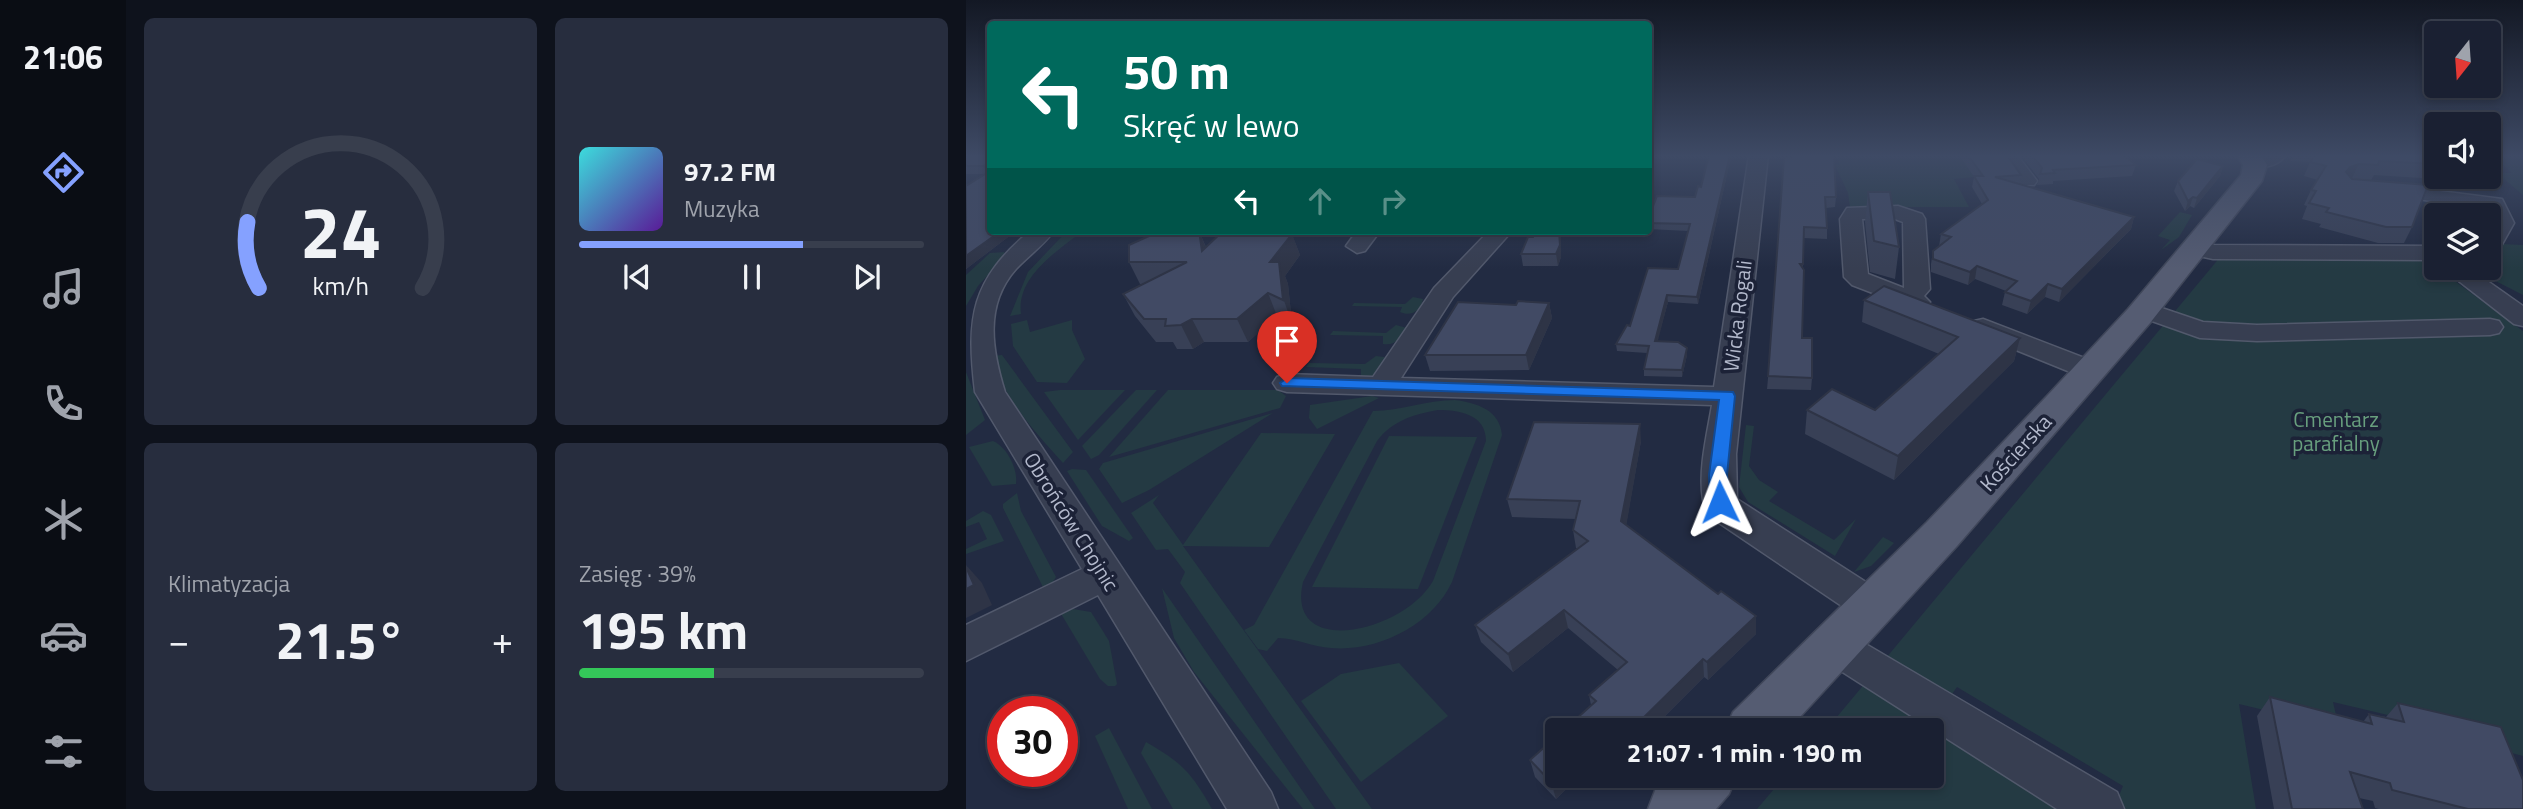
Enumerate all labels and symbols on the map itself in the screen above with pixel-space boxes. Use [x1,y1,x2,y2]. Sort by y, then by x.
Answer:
north arrow [2424,21,2501,98]
street label: Wicka Rogali [1714,258,1760,373]
pin [1257,311,1317,383]
park label: Cmentarz parafialny [2292,403,2380,459]
street label: Kościerska [1972,406,2059,498]
street label: Obrońców Chojnic [1016,446,1127,597]
position arrow [1683,465,1757,539]
speed limit sign: 30 [987,696,1078,787]

